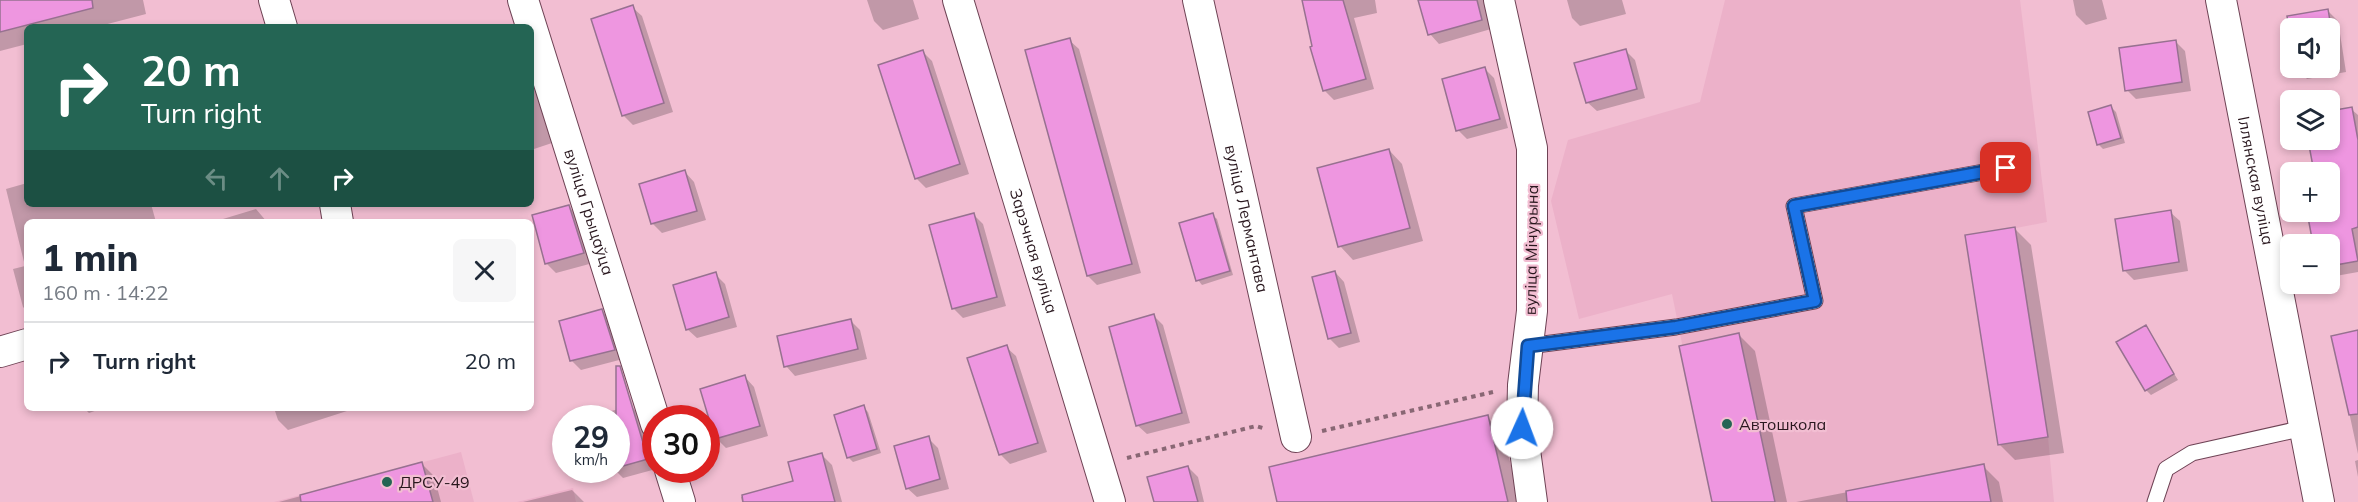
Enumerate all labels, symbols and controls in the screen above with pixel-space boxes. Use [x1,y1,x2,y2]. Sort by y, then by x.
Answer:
map controls [2280,18,2340,294]
button: sound [2280,18,2340,78]
text: 20 m [141,44,241,97]
icon: right [42,48,120,126]
button: layers [2280,90,2340,150]
text: Turn right [141,96,261,130]
street label: Іллянская вуліца [2234,114,2279,247]
pin [1980,142,2031,193]
street label: вуліца Лермантава [1221,143,1273,294]
street label: вуліца Грыцаўца [560,146,619,277]
icon: arrive [1989,151,2022,184]
icon: left [200,162,233,195]
icon: ahead [263,162,296,195]
icon: right [326,162,359,195]
button: + [2280,162,2340,222]
street label: вуліца Мічурына [1520,185,1542,315]
street label: Зарэчная вуліца [1006,186,1062,316]
button: − [2280,234,2340,294]
text: 1 min [42,235,138,280]
button: close [453,239,516,302]
text: 160 m · 14:22 [42,280,168,305]
icon: right [42,345,75,378]
text: Turn right [93,347,196,375]
text: 20 m [465,347,516,375]
position arrow [1490,396,1554,460]
speed limit sign: 30 [642,405,720,483]
place label: Автошкола [1739,414,1826,434]
marker: Автошкола [1720,417,1734,431]
text: 29 [573,418,609,456]
text: km/h [574,450,608,469]
place label: ДРСУ-49 [399,472,470,492]
marker: ДРСУ-49 [380,475,394,489]

